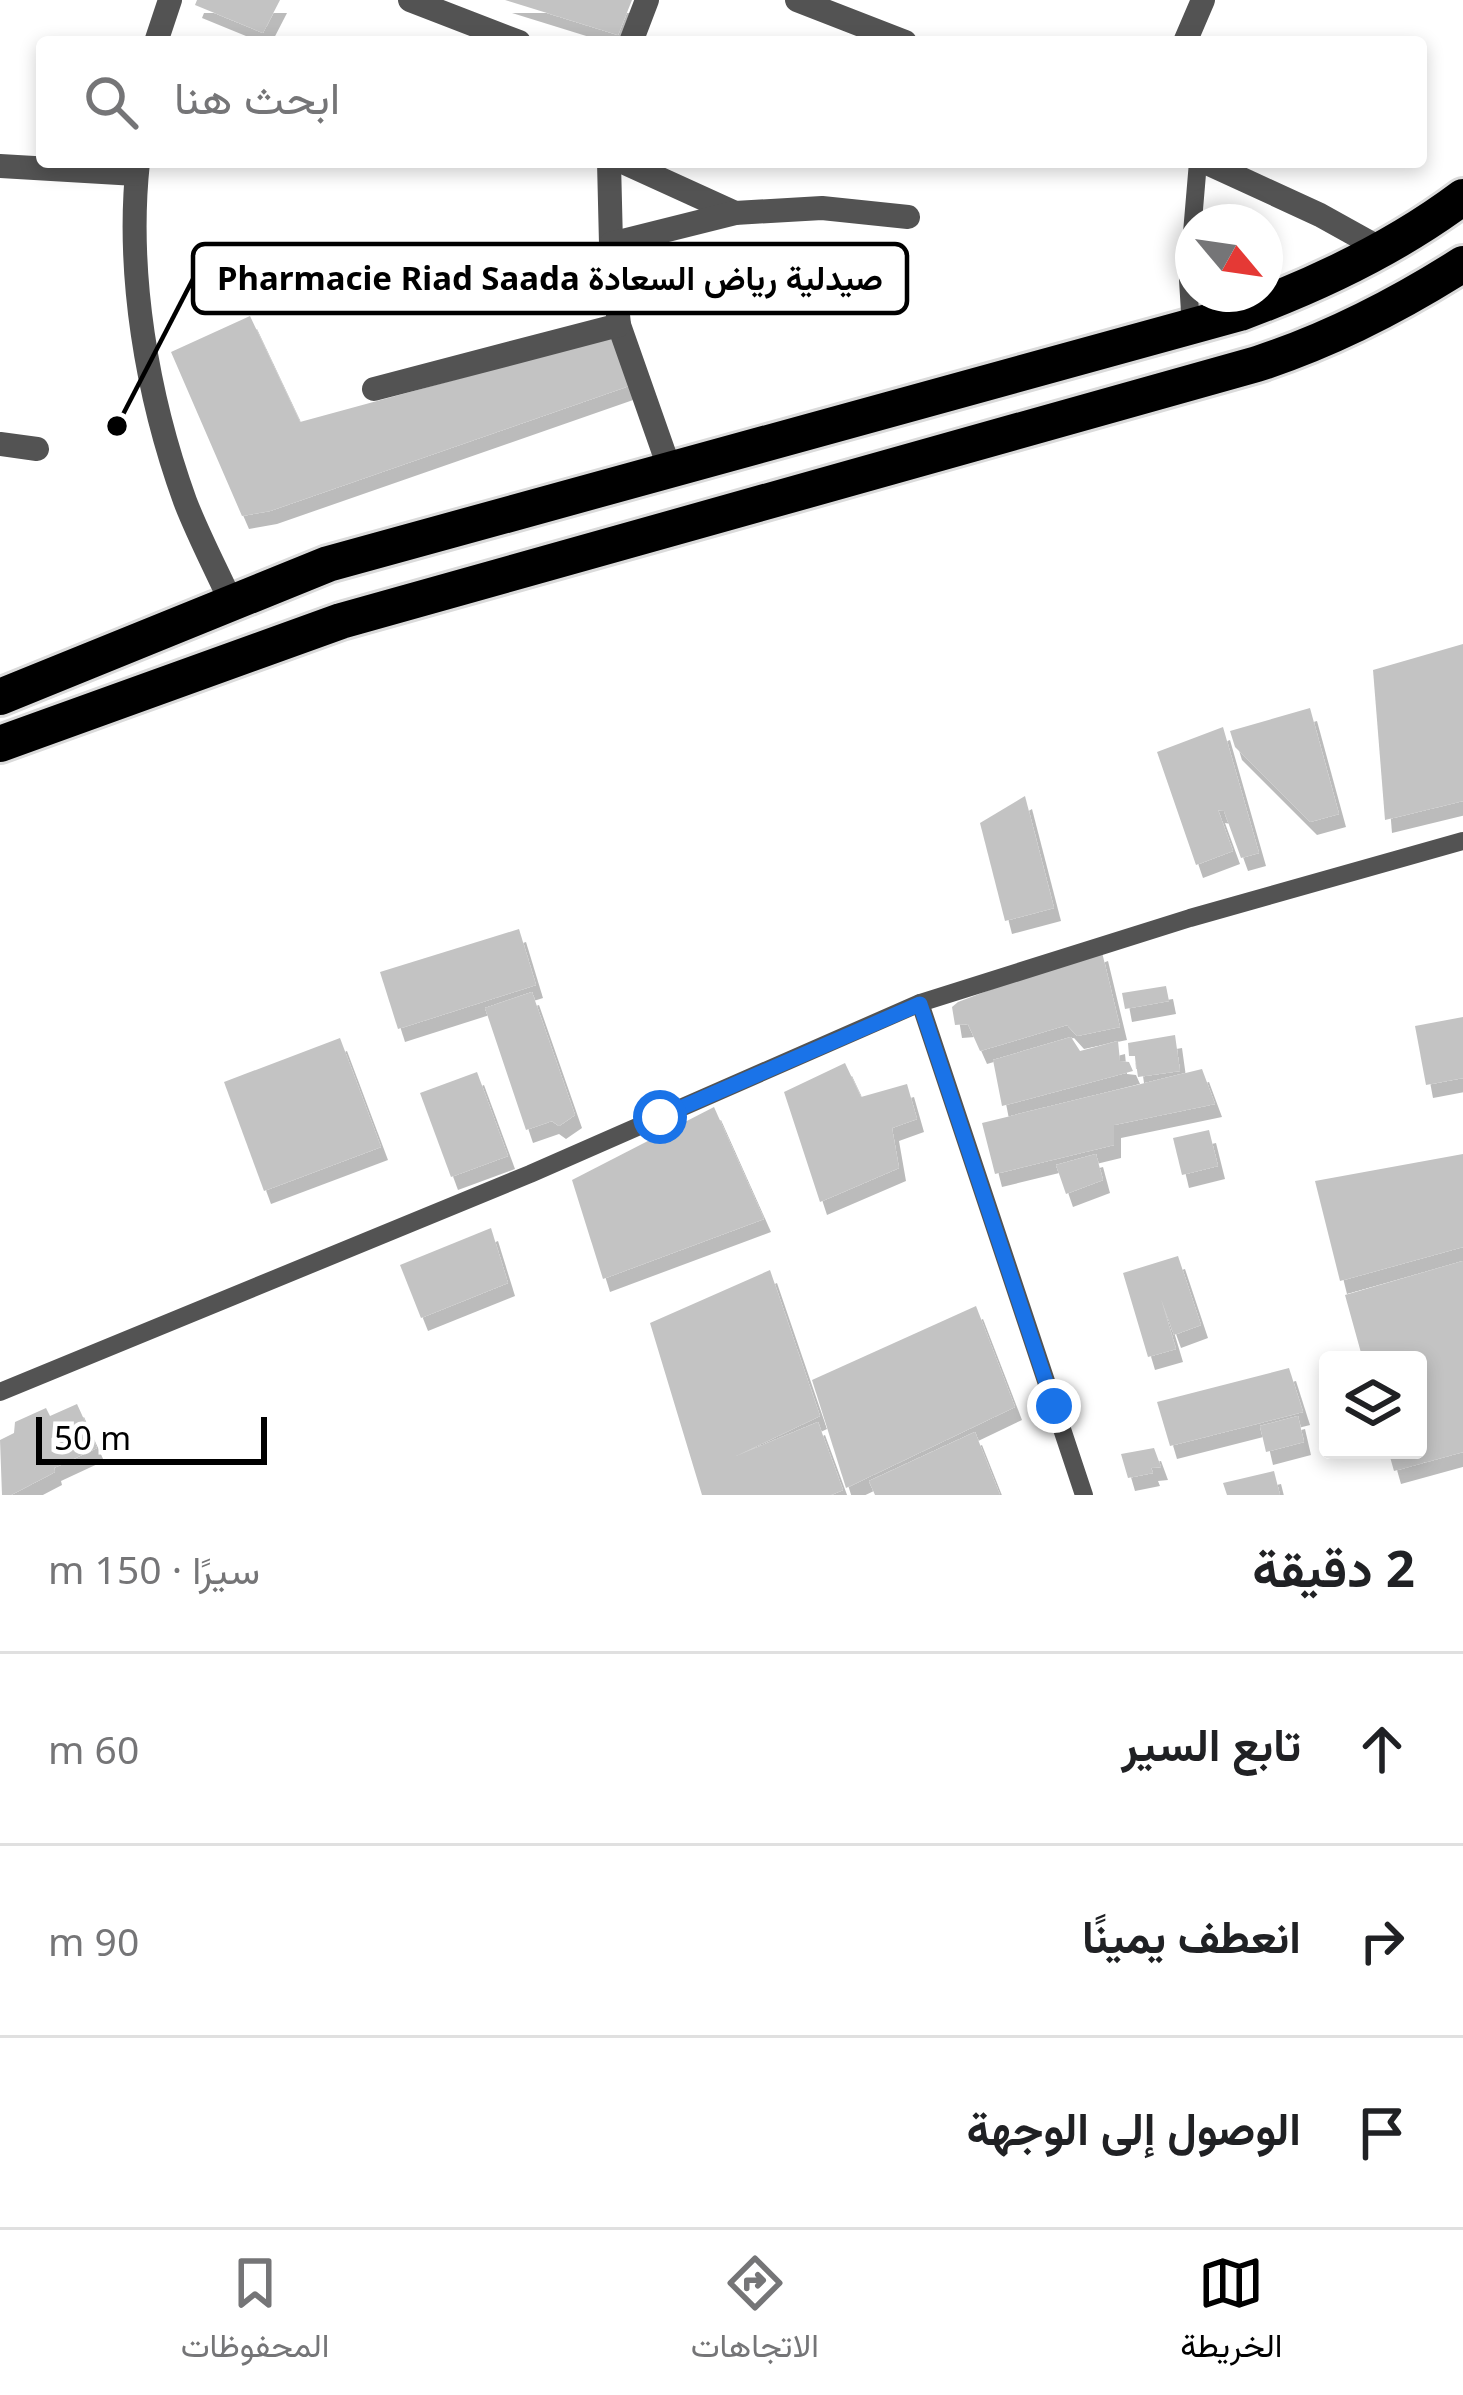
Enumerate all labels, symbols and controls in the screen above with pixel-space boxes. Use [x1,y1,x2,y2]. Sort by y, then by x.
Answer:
search box [36,36,1427,168]
text: ابحث هنا [174,66,340,127]
icon: search [78,69,144,135]
north arrow [1175,204,1283,312]
callout: Pharmacie Riad Saada صيدلية رياض السعادة [193,244,907,313]
text: Pharmacie Riad Saada صيدلية رياض السعادة [217,255,883,300]
route start [633,1090,687,1144]
map controls [1319,1351,1427,1459]
button: layers [1319,1351,1427,1459]
route end [1027,1379,1081,1433]
scale bar [36,1411,267,1464]
text: 50 m [54,1415,131,1460]
text: 2 دقيقة [1252,1532,1415,1602]
text: سيرًا · 150 m [48,1542,260,1595]
text: تابع السير [1121,1713,1301,1774]
icon: ahead [1349,1716,1415,1782]
text: 60 m [48,1722,139,1775]
text: انعطف يمينًا [1082,1905,1301,1966]
icon: right [1349,1908,1415,1974]
text: 90 m [48,1914,139,1967]
text: الوصول إلى الوجهة [967,2097,1301,2158]
icon: arrive [1349,2100,1415,2166]
tab: المحفوظات [181,2250,329,2375]
tab: الاتجاهات [691,2250,819,2375]
tab: الخريطة [1180,2250,1282,2375]

